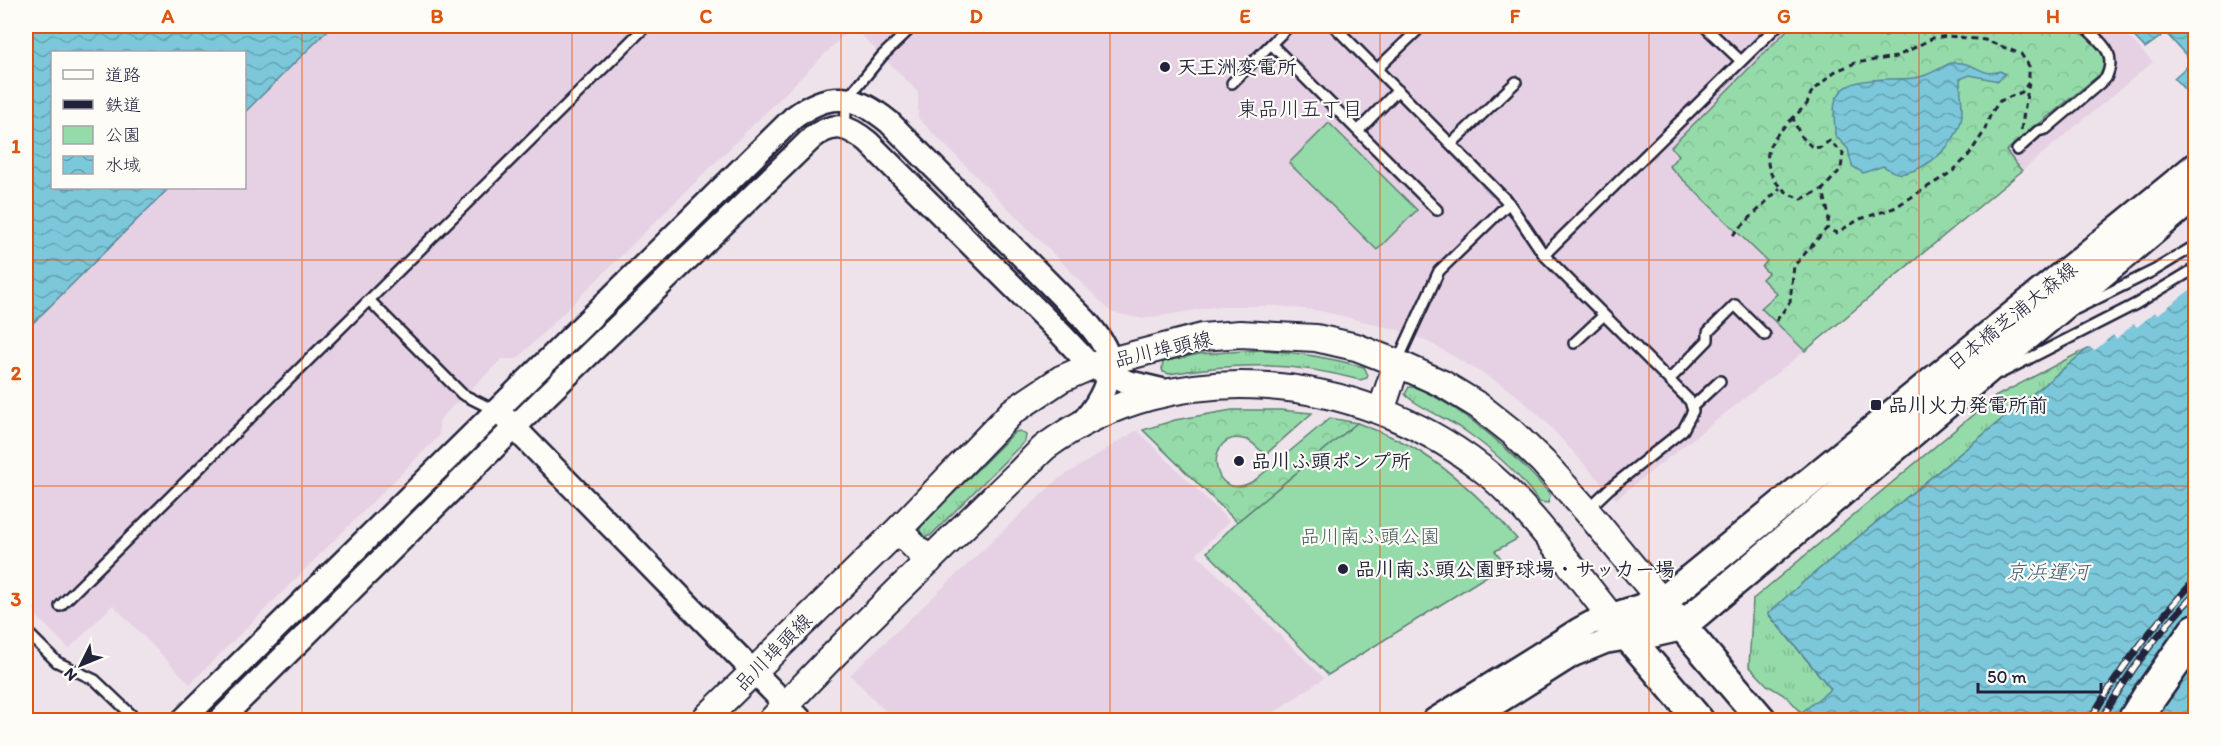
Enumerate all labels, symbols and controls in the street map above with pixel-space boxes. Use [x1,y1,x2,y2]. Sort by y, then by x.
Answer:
text: A [161,4,175,28]
text: B [431,4,444,28]
text: C [700,4,713,28]
text: D [969,4,983,28]
text: E [1239,4,1251,28]
text: F [1510,4,1521,28]
text: G [1777,4,1791,28]
text: H [2046,4,2060,28]
legend [51,51,246,189]
place label: 天王洲変電所 [1177,55,1297,79]
marker: 天王洲変電所 [1158,60,1172,74]
text: 道路 [105,64,141,86]
text: 鉄道 [105,94,141,116]
district label: 東品川五丁目 [1237,96,1363,121]
text: 公園 [105,124,141,146]
text: 1 [11,134,21,158]
text: 水域 [105,154,141,176]
street label: 日本橋芝浦大森線 [1942,256,2082,376]
street label: 品川埠頭線 [1112,326,1214,372]
text: 2 [11,361,22,385]
place label: 品川火力発電所前 [1888,393,2048,417]
marker: 品川火力発電所前 [1869,398,1883,412]
place label: 品川ふ頭ポンプ所 [1251,449,1411,473]
marker: 品川ふ頭ポンプ所 [1232,454,1246,468]
park label: 品川南ふ頭公園 [1300,524,1440,548]
place label: 品川南ふ頭公園野球場・サッカー場 [1355,557,1675,581]
water label: 京浜運河 [2005,559,2092,584]
marker: 品川南ふ頭公園野球場・サッカー場 [1336,562,1350,576]
text: 3 [11,587,22,611]
street label: 品川埠頭線 [729,608,817,696]
north arrow [51,635,111,695]
scale bar [1978,656,2101,694]
text: N [60,664,81,685]
text: 50 m [1987,666,2027,688]

